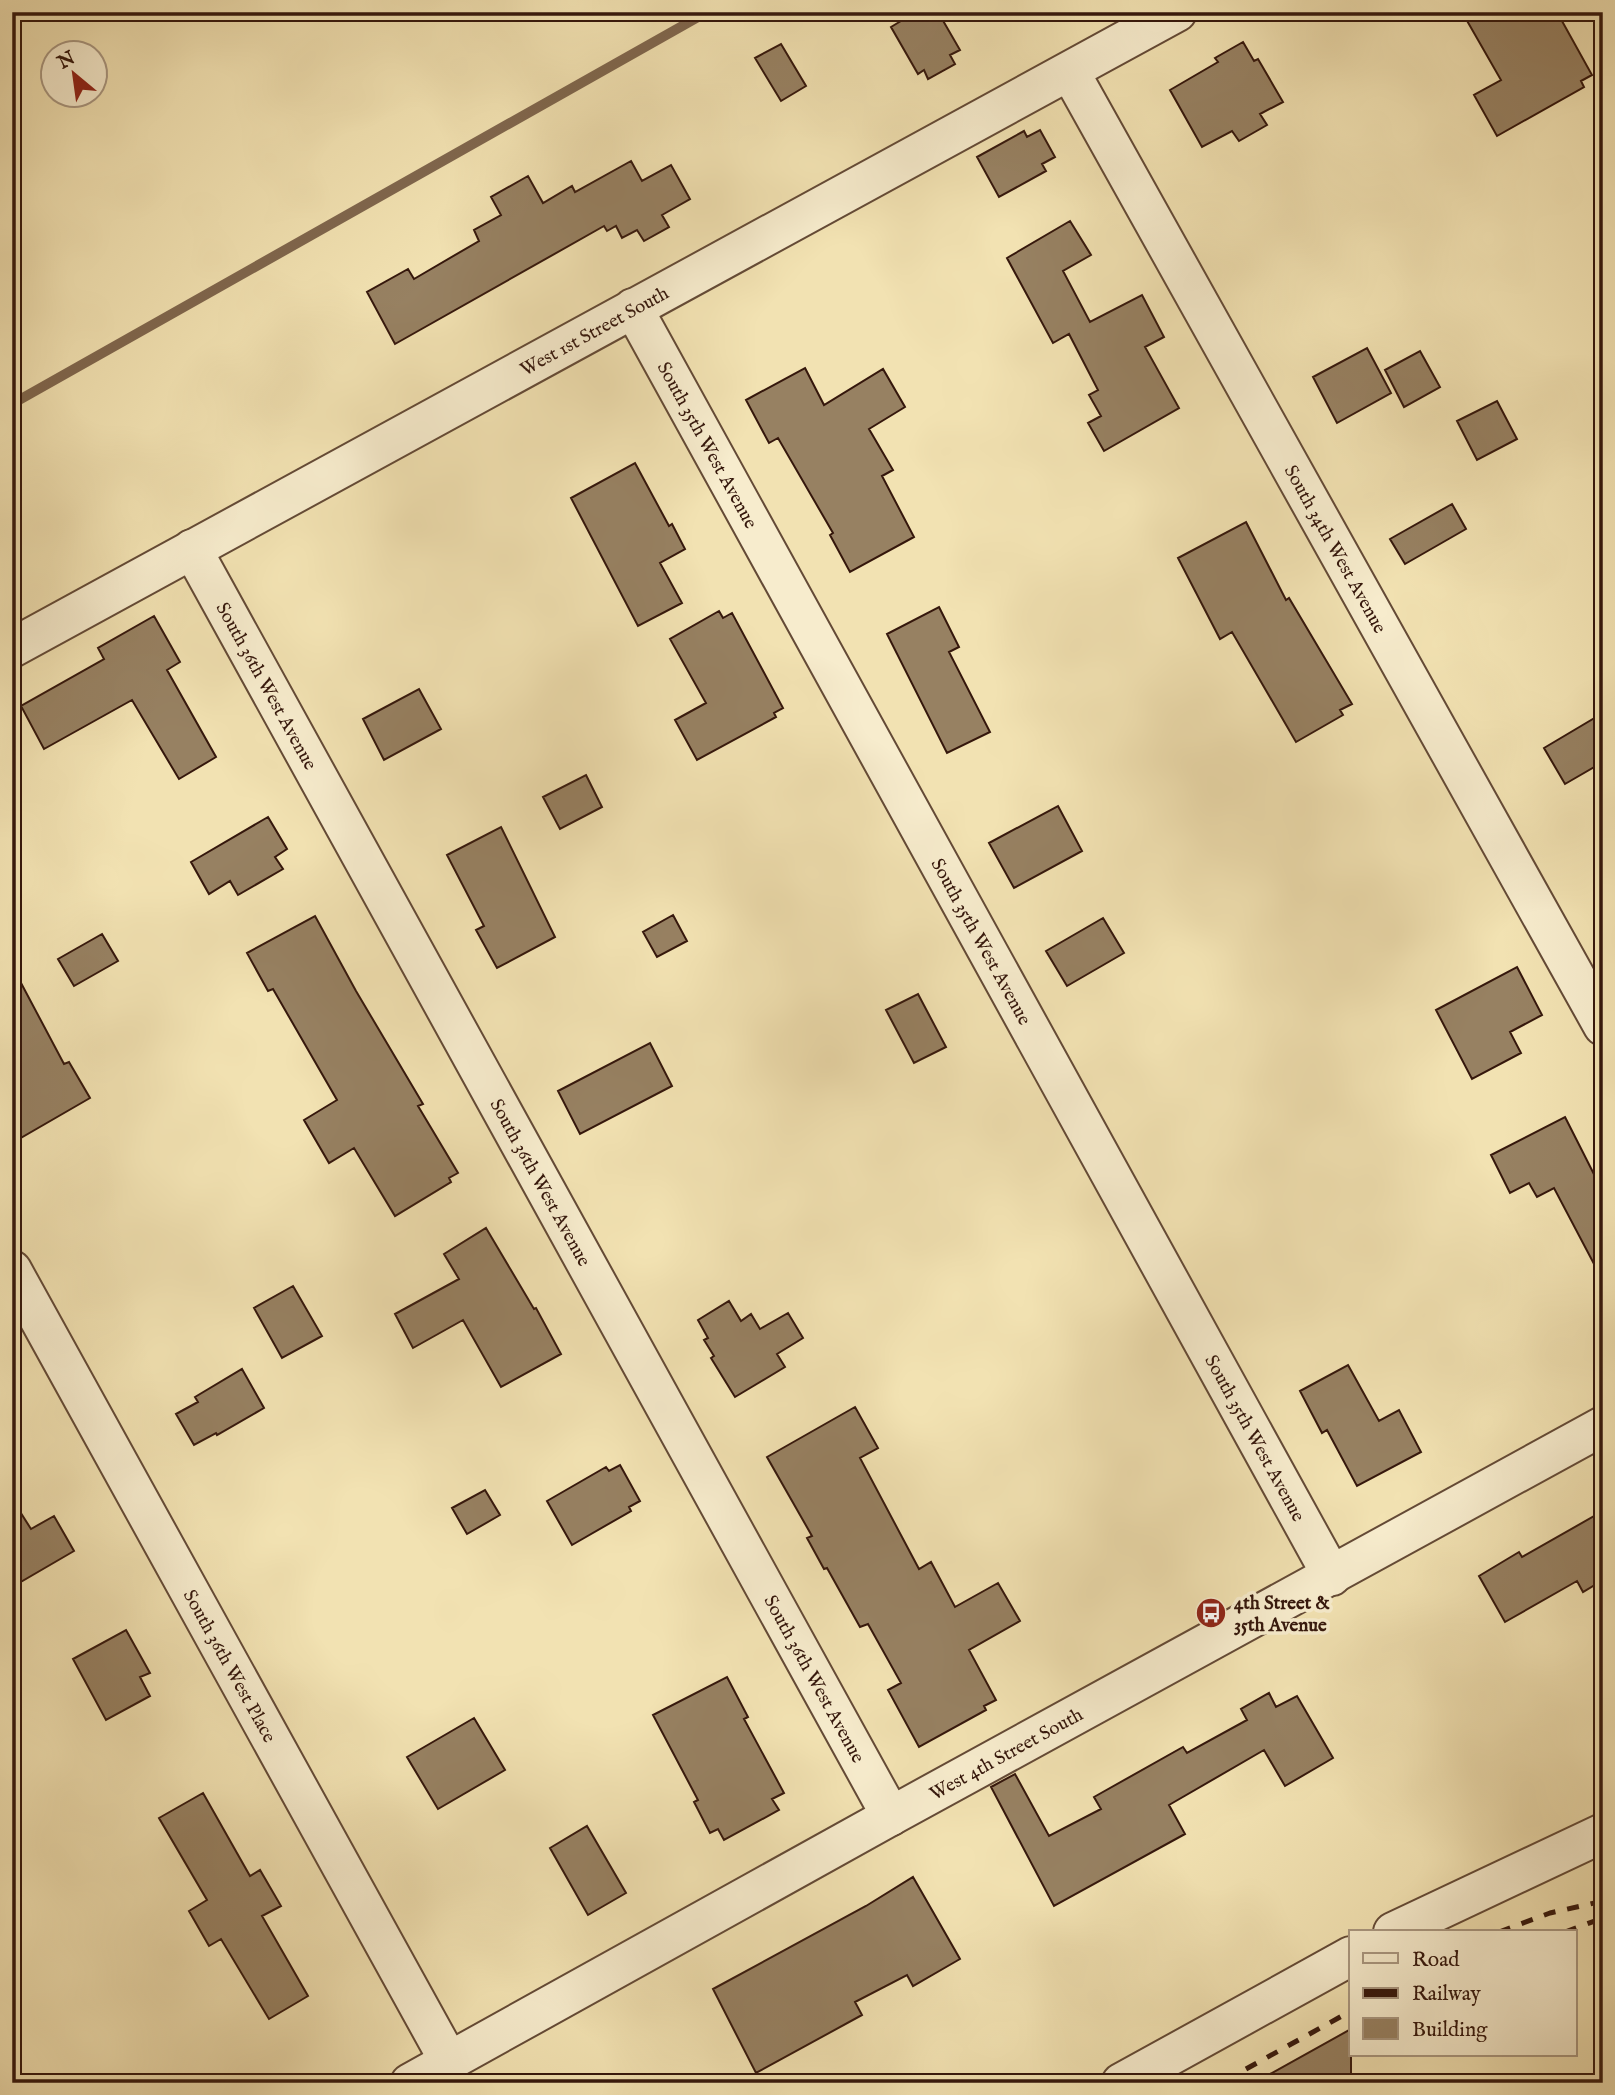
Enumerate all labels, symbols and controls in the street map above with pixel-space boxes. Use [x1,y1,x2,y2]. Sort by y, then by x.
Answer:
north arrow [38,38,108,108]
text: N [53,46,80,76]
street label: West 1st Street South [516,282,673,382]
street label: South 35th West Avenue [651,358,762,533]
street label: South 34th West Avenue [1278,461,1391,638]
street label: South 36th West Avenue [210,598,322,775]
street label: South 35th West Avenue [925,855,1036,1030]
street label: South 36th West Avenue [484,1095,596,1271]
street label: South 35th West Avenue [1198,1351,1310,1527]
street label: South 36th West Place [177,1586,281,1748]
street label: South 36th West Avenue [757,1591,869,1768]
place label: 4th Street & 35th Avenue [1234,1592,1330,1638]
bus stop icon: 4th Street & 35th Avenue [1194,1596,1228,1630]
street label: West 4th Street South [926,1703,1088,1807]
legend [1349,1930,1576,2056]
text: Road [1412,1947,1460,1974]
text: Railway [1412,1981,1482,2008]
text: Building [1412,2017,1488,2044]

